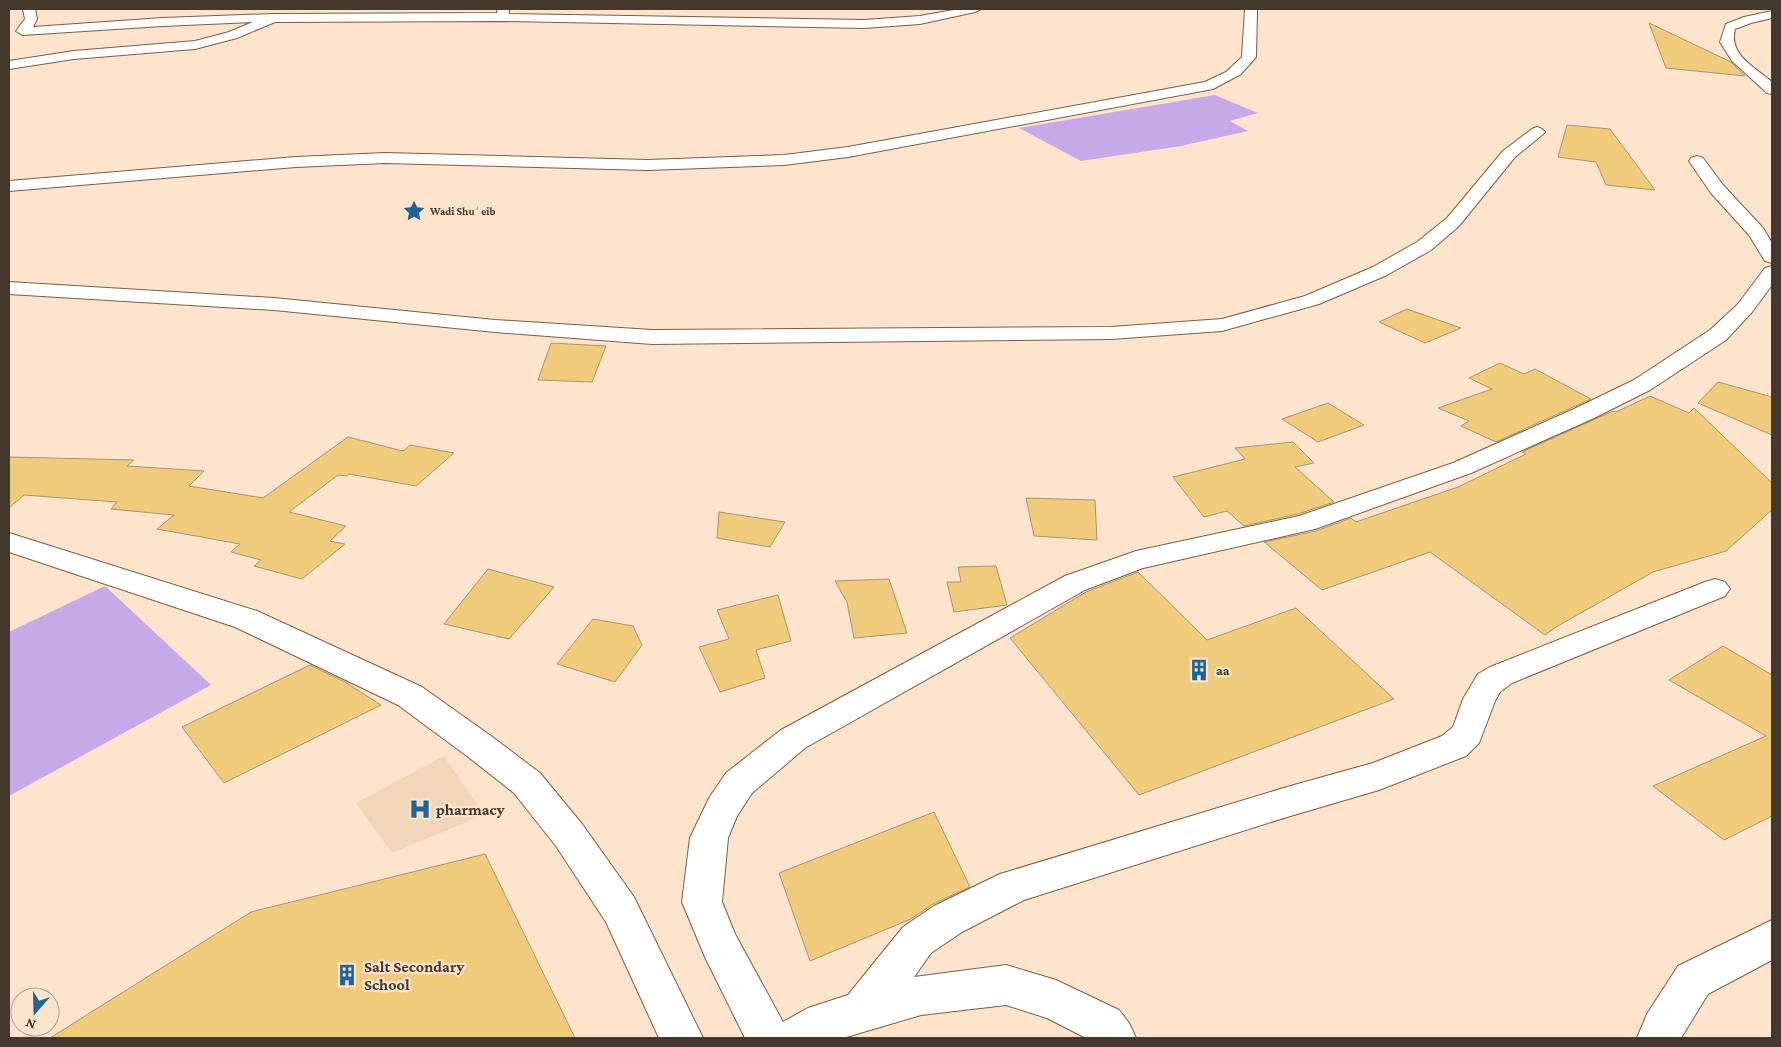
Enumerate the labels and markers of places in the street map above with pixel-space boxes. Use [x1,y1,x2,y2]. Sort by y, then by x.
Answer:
place icon: Wadi Shuʿeib [401,198,427,224]
place label: Wadi Shuʿeib [429,205,495,217]
building icon: aa [1186,657,1212,683]
place label: aa [1216,662,1230,678]
hospital icon: pharmacy [407,796,433,822]
place label: pharmacy [436,801,505,818]
place label: Salt Secondary School [364,958,464,993]
building icon: Salt Secondary School [334,962,360,988]

